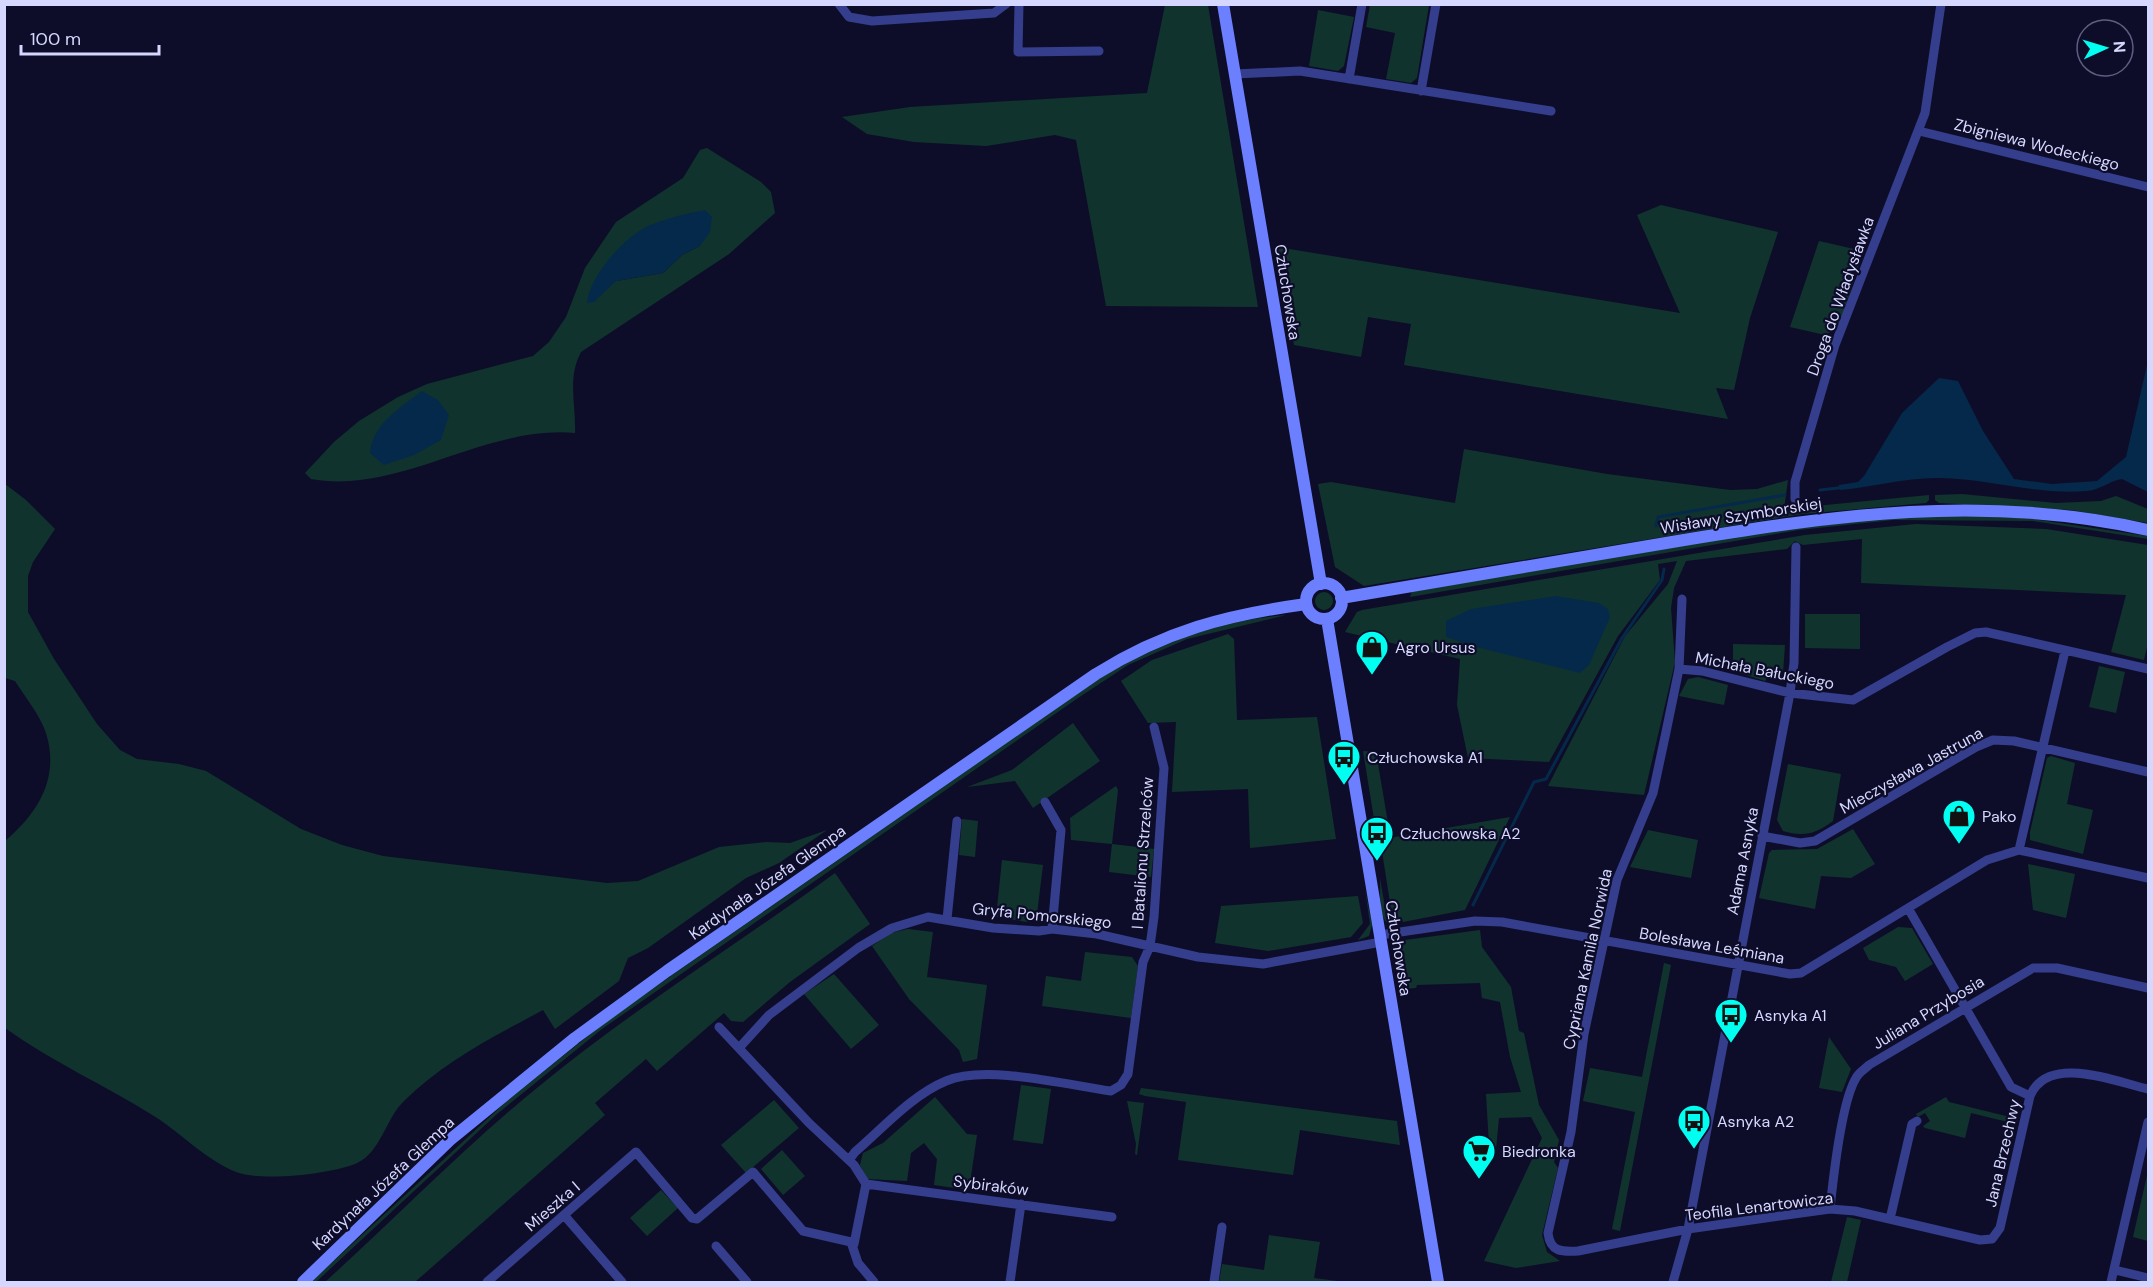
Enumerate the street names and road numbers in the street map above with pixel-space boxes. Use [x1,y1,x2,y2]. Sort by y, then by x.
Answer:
street label: Zbigniewa Wodeckiego [1952,114,2122,175]
street label: Droga do Władysławka [1802,214,1879,379]
street label: Człuchowska [1270,243,1305,341]
street label: Wisławy Szymborskiej [1659,492,1823,539]
street label: Michała Bałuckiego [1694,647,1836,694]
street label: Mieczysława Jastruna [1836,722,1986,819]
street label: I Batalionu Strzelców [1127,776,1158,930]
street label: Adama Asnyka [1722,805,1763,917]
street label: Kardynała Józefa Glempa [685,820,850,945]
street label: Cypriana Kamila Norwida [1558,867,1617,1052]
street label: Gryfa Pomorskiego [971,898,1113,933]
street label: Człuchowska [1381,899,1416,997]
street label: Bolesława Leśmiana [1638,922,1786,969]
street label: Juliana Przybosia [1868,971,1988,1054]
street label: Jana Brzechwy [1980,1097,2025,1209]
street label: Kardynała Józefa Glempa [308,1112,459,1255]
street label: Sybiraków [952,1170,1030,1201]
street label: Mieszka I [520,1177,584,1236]
street label: Teofila Lenartowicza [1684,1187,1834,1226]

